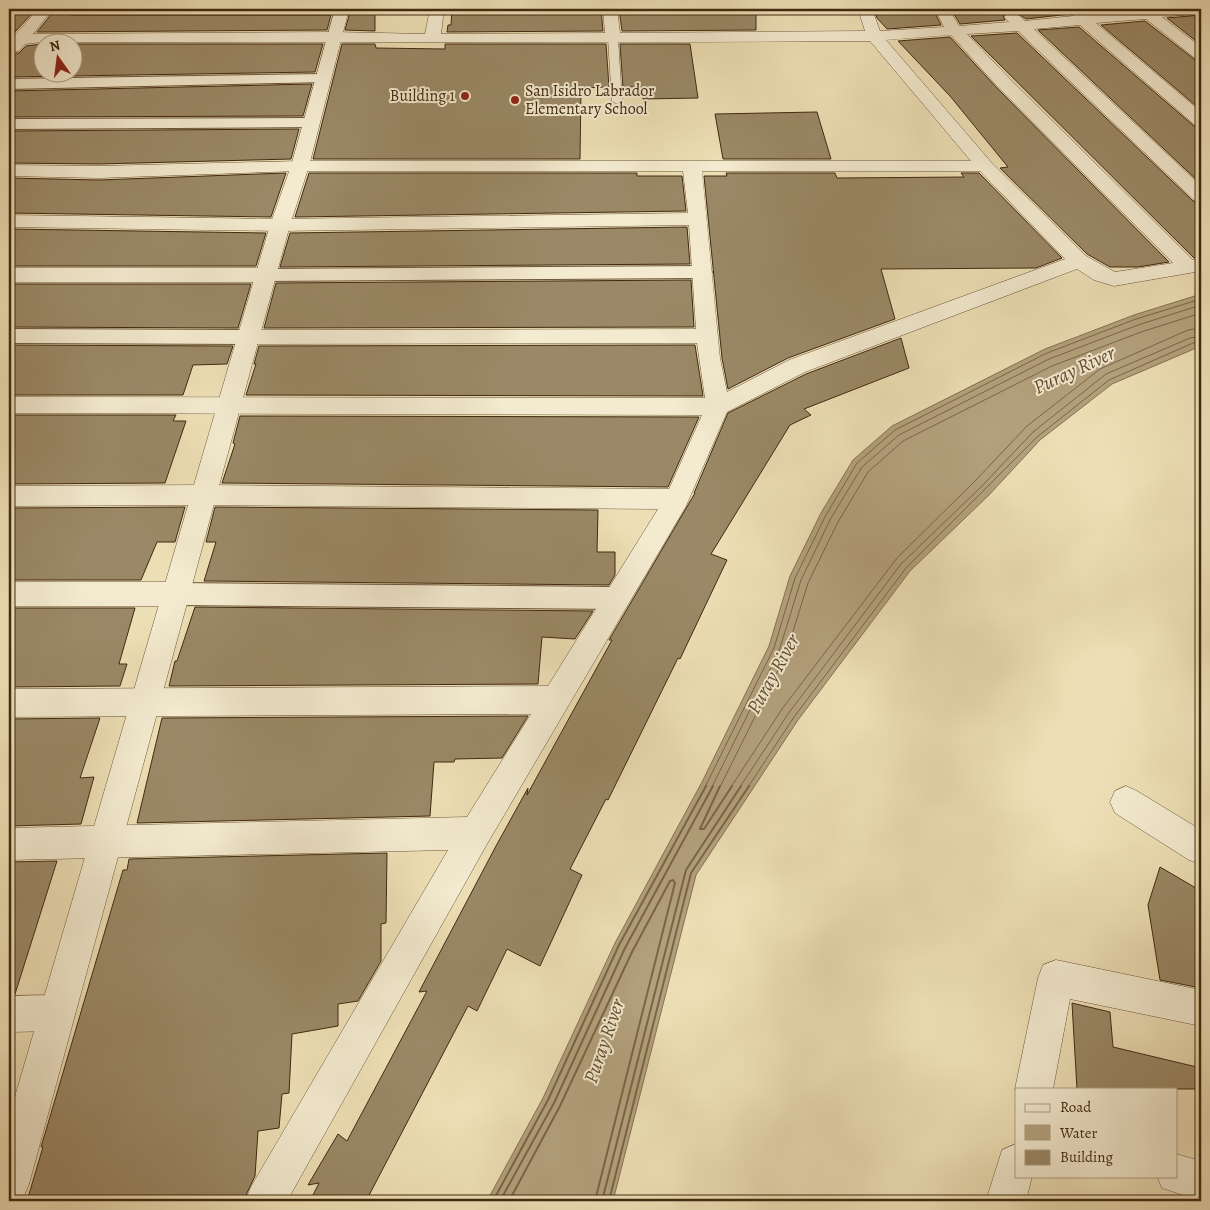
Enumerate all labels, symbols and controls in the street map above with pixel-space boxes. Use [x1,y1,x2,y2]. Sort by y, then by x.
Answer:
north arrow [32,32,82,82]
text: N [48,35,62,56]
place label: San Isidro Labrador Elementary School [525,80,654,120]
place label: Building 1 [390,85,456,107]
marker: Building 1 [459,90,471,102]
marker: San Isidro Labrador Elementary School [509,94,521,106]
water label: Puray River [1029,339,1120,401]
water label: Puray River [740,628,807,719]
water label: Puray River [577,994,631,1087]
legend [1015,1088,1178,1178]
text: Road [1060,1097,1092,1117]
text: Water [1059,1123,1097,1143]
text: Building [1060,1147,1113,1167]

